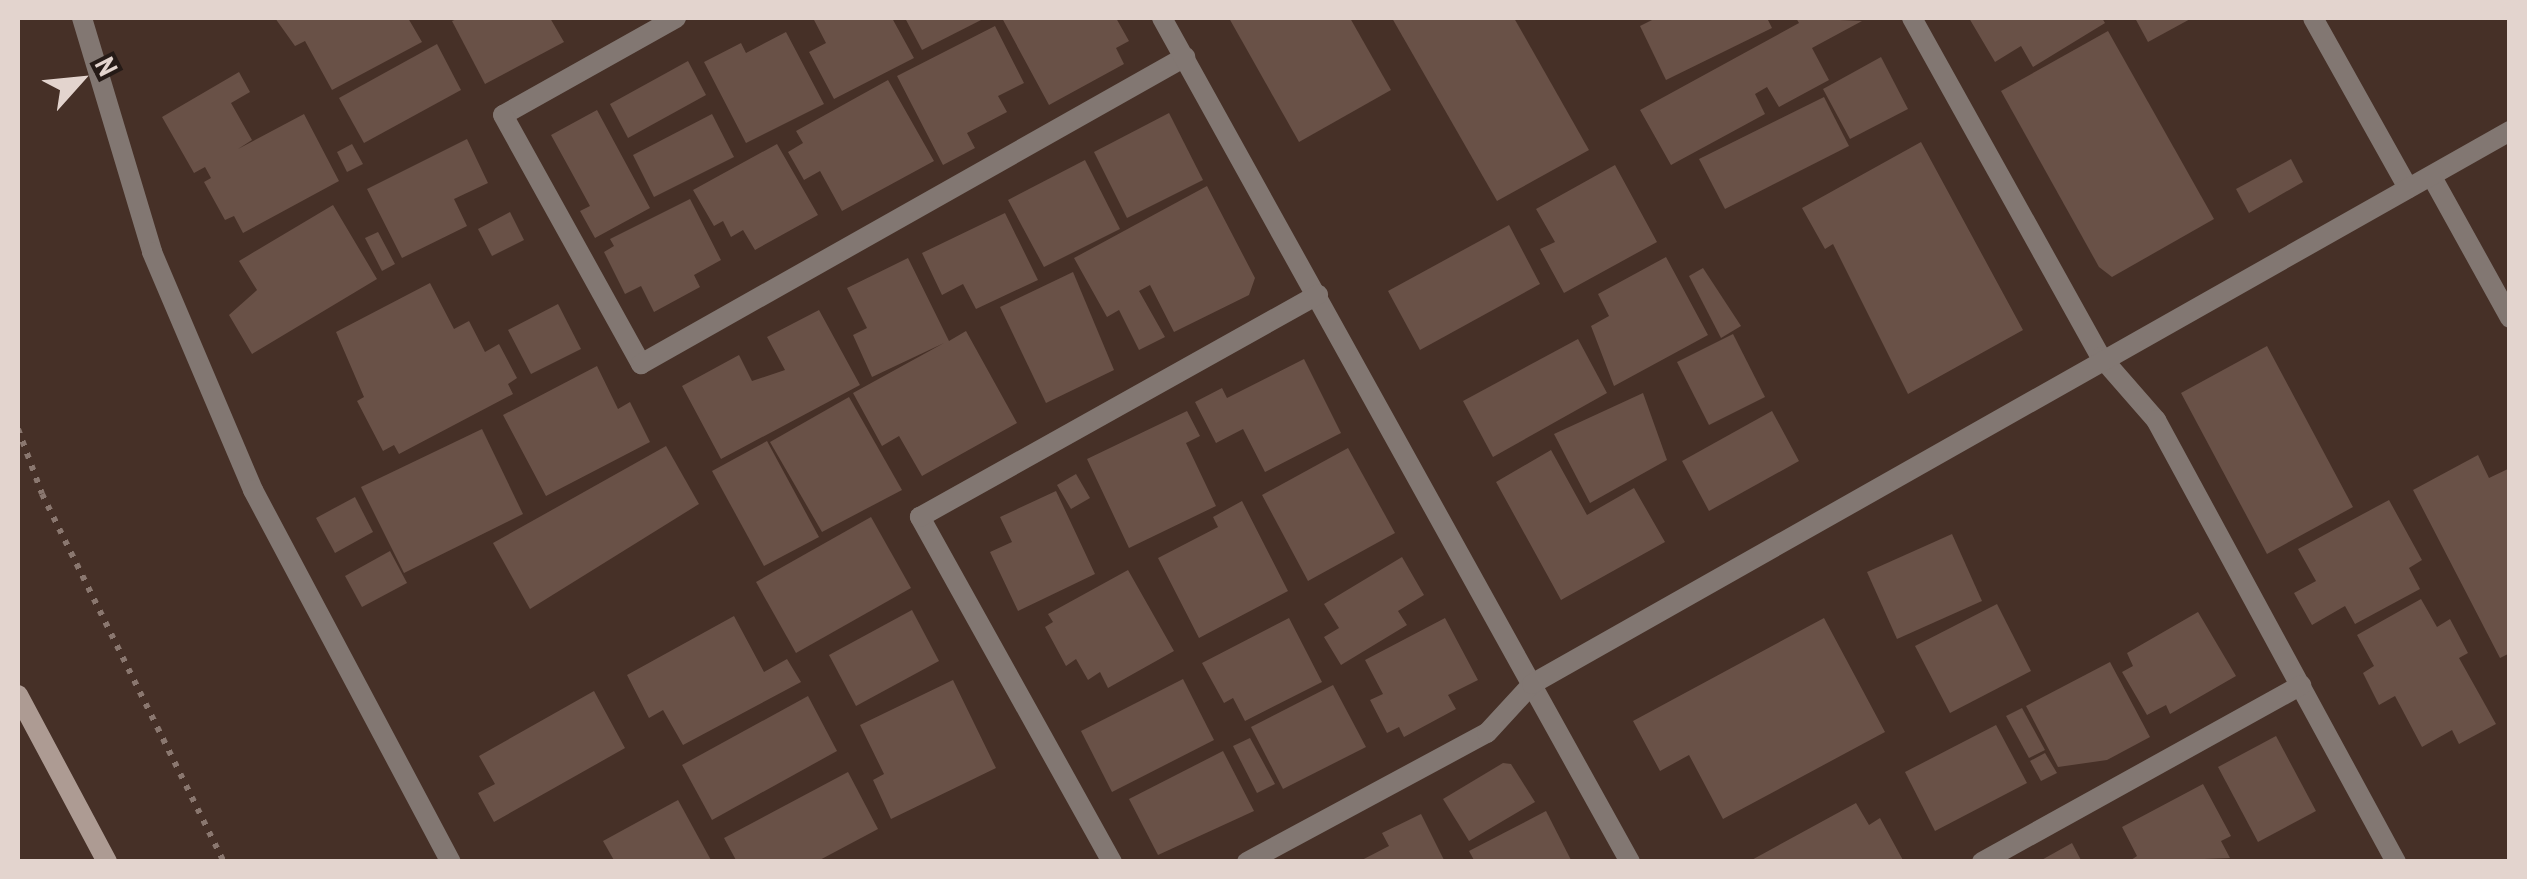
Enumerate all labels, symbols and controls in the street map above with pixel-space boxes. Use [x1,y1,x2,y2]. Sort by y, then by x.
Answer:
north arrow [30,30,130,130]
text: N [86,50,127,82]

